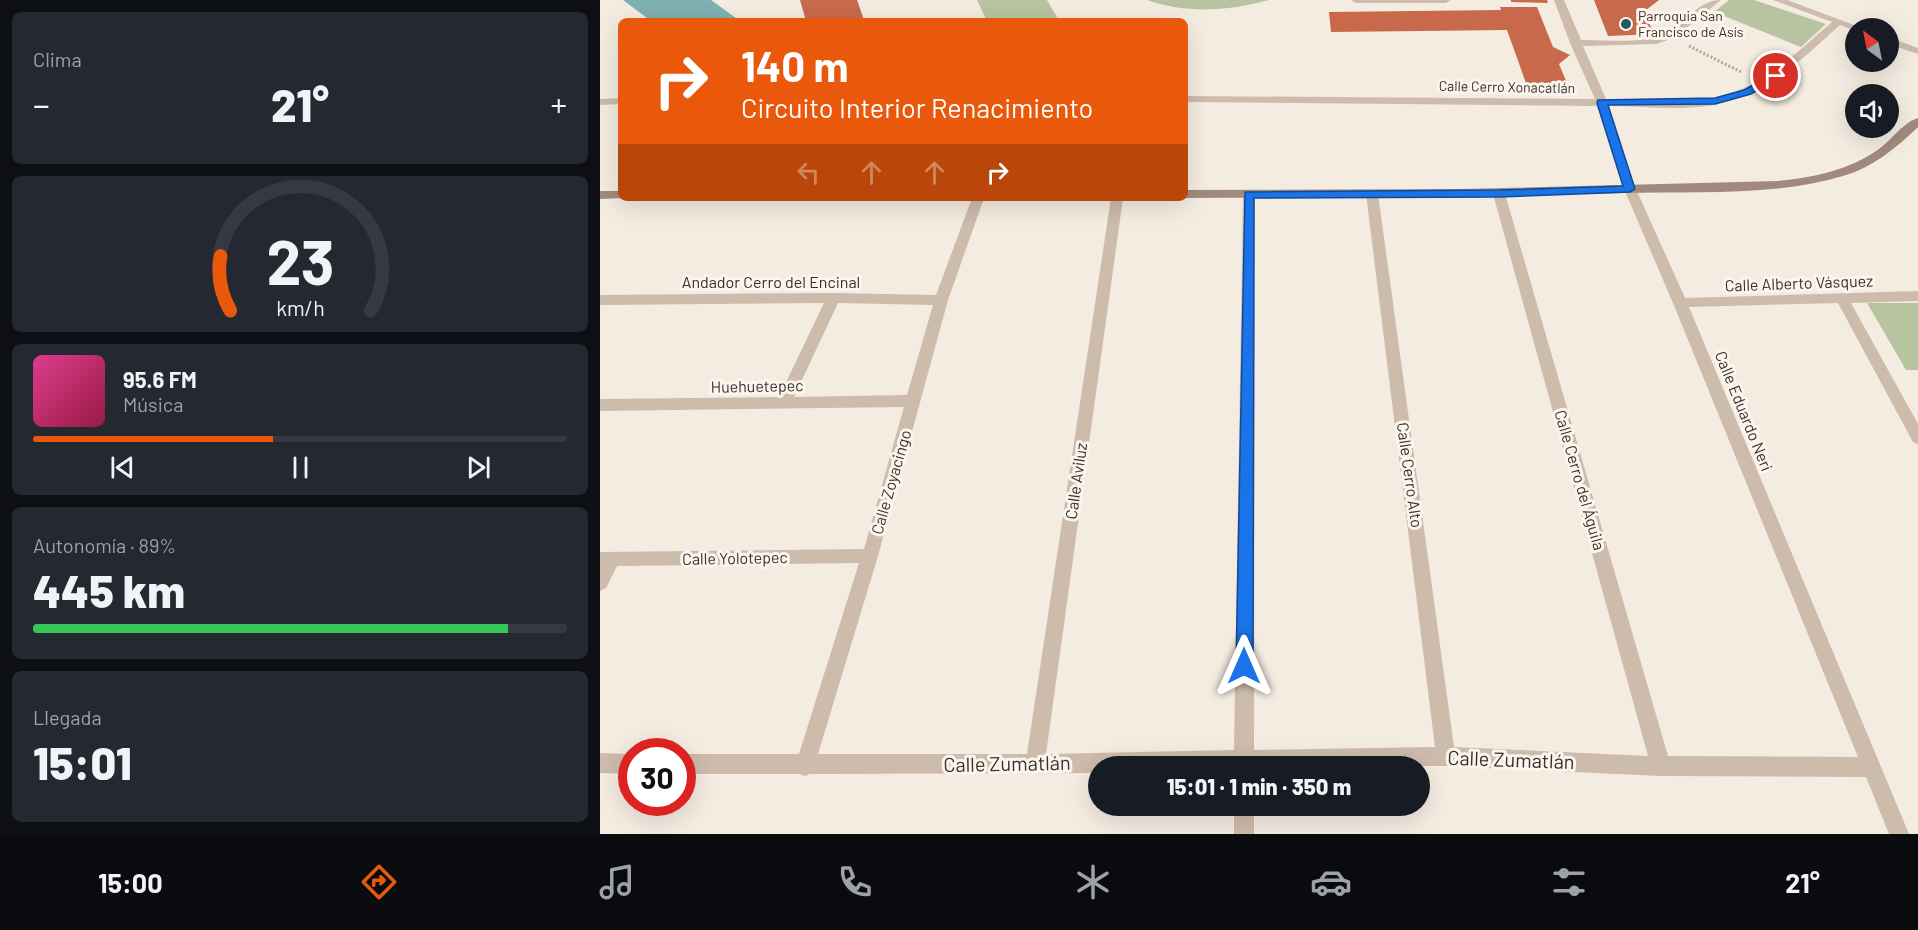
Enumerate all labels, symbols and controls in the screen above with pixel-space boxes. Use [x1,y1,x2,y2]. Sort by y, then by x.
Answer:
place label: Parroquia San Francisco de Asís [1638,7,1744,40]
marker: Parroquia San Francisco de Asís [1619,17,1633,31]
north arrow [1845,18,1899,72]
map controls [1845,18,1899,138]
text: 140 m [741,40,849,90]
icon: right [642,42,720,120]
text: Clima [33,47,82,71]
pin [1750,50,1801,101]
icon: arrive [1759,59,1792,92]
text: 21° [271,77,329,131]
street label: Calle Cerro Xonacatlán [1439,77,1575,96]
text: − [33,84,50,124]
text: + [550,84,567,124]
button: sound [1845,84,1899,138]
text: Circuito Interior Renacimiento [741,91,1093,123]
icon: left [792,156,825,189]
icon: ahead [855,156,888,189]
icon: ahead [918,156,951,189]
icon: right [981,156,1014,189]
text: 23 [266,223,334,297]
street label: Calle Alberto Vásquez [1724,270,1874,295]
street label: Andador Cerro del Encinal [682,272,860,291]
text: km/h [276,295,324,320]
street label: Calle Eduardo Neri [1712,348,1777,474]
text: 95.6 FM [123,366,197,392]
street label: Huehuetepec [710,375,804,396]
text: Música [123,392,183,416]
street label: Calle Cerro del Águila [1551,407,1610,552]
street label: Calle Cerro Alto [1394,421,1427,529]
street label: Calle Zoyacingo [867,427,914,536]
street label: Calle Aviluz [1061,441,1090,520]
icon: previous [106,451,139,484]
icon: pause [284,451,317,484]
icon: next [462,451,495,484]
text: Autonomía · 89% [33,533,176,557]
street label: Calle Yolotepec [682,547,788,568]
text: 445 km [33,563,185,617]
position arrow [1212,634,1276,698]
text: Llegada [33,705,102,729]
text: 15:01 [33,735,132,789]
speed limit sign: 30 [618,738,696,816]
street label: Calle Zumatlán [1447,745,1575,773]
street label: Calle Zumatlán [943,750,1071,776]
text: 15:01 · 1 min · 350 m [1167,773,1351,799]
icon: directions [358,861,400,903]
icon: music [596,861,638,903]
icon: phone [834,861,876,903]
icon: climate [1072,861,1114,903]
icon: car [1310,861,1352,903]
icon: filters [1548,861,1590,903]
text: 15:00 [98,866,163,898]
text: 21° [1785,866,1820,898]

